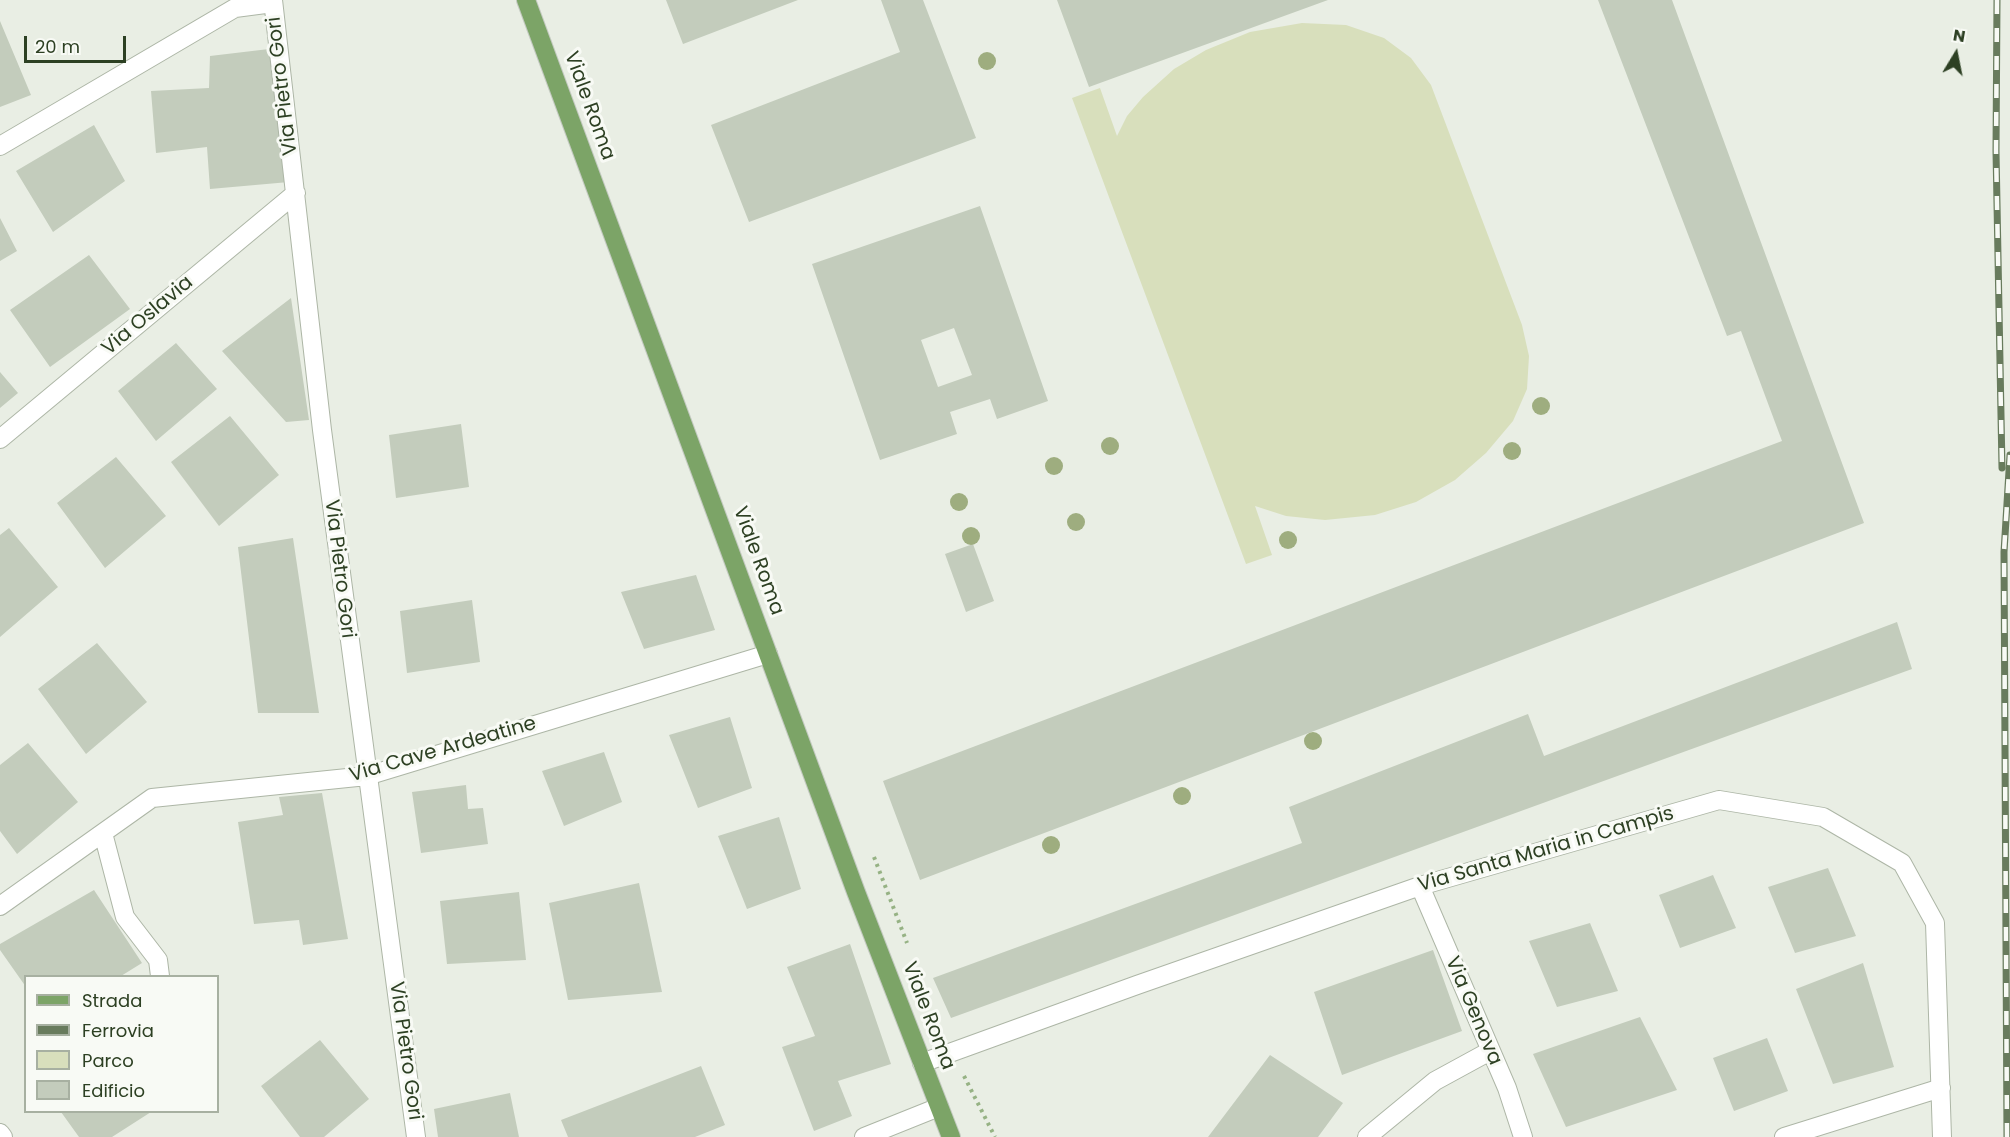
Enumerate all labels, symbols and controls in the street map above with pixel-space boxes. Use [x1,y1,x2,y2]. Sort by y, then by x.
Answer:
street label: Via Pietro Gori [263,15,303,157]
text: N [1951,23,1967,48]
scale bar [27,24,129,62]
north arrow [1926,24,1986,84]
text: 20 m [35,34,80,59]
street label: Viale Roma [558,48,620,164]
street label: Via Oslavia [98,271,198,361]
street label: Via Pietro Gori [319,498,359,640]
street label: Viale Roma [727,503,789,619]
street label: Via Cave Ardeatine [347,712,539,788]
street label: Via Santa Maria in Campis [1415,802,1677,898]
street label: Via Genova [1439,953,1507,1069]
street label: Viale Roma [896,959,960,1073]
legend [24,975,219,1113]
street label: Via Pietro Gori [383,980,427,1122]
text: Strada [82,988,142,1013]
text: Ferrovia [82,1018,154,1043]
text: Parco [82,1048,134,1073]
text: Edificio [82,1078,145,1103]

